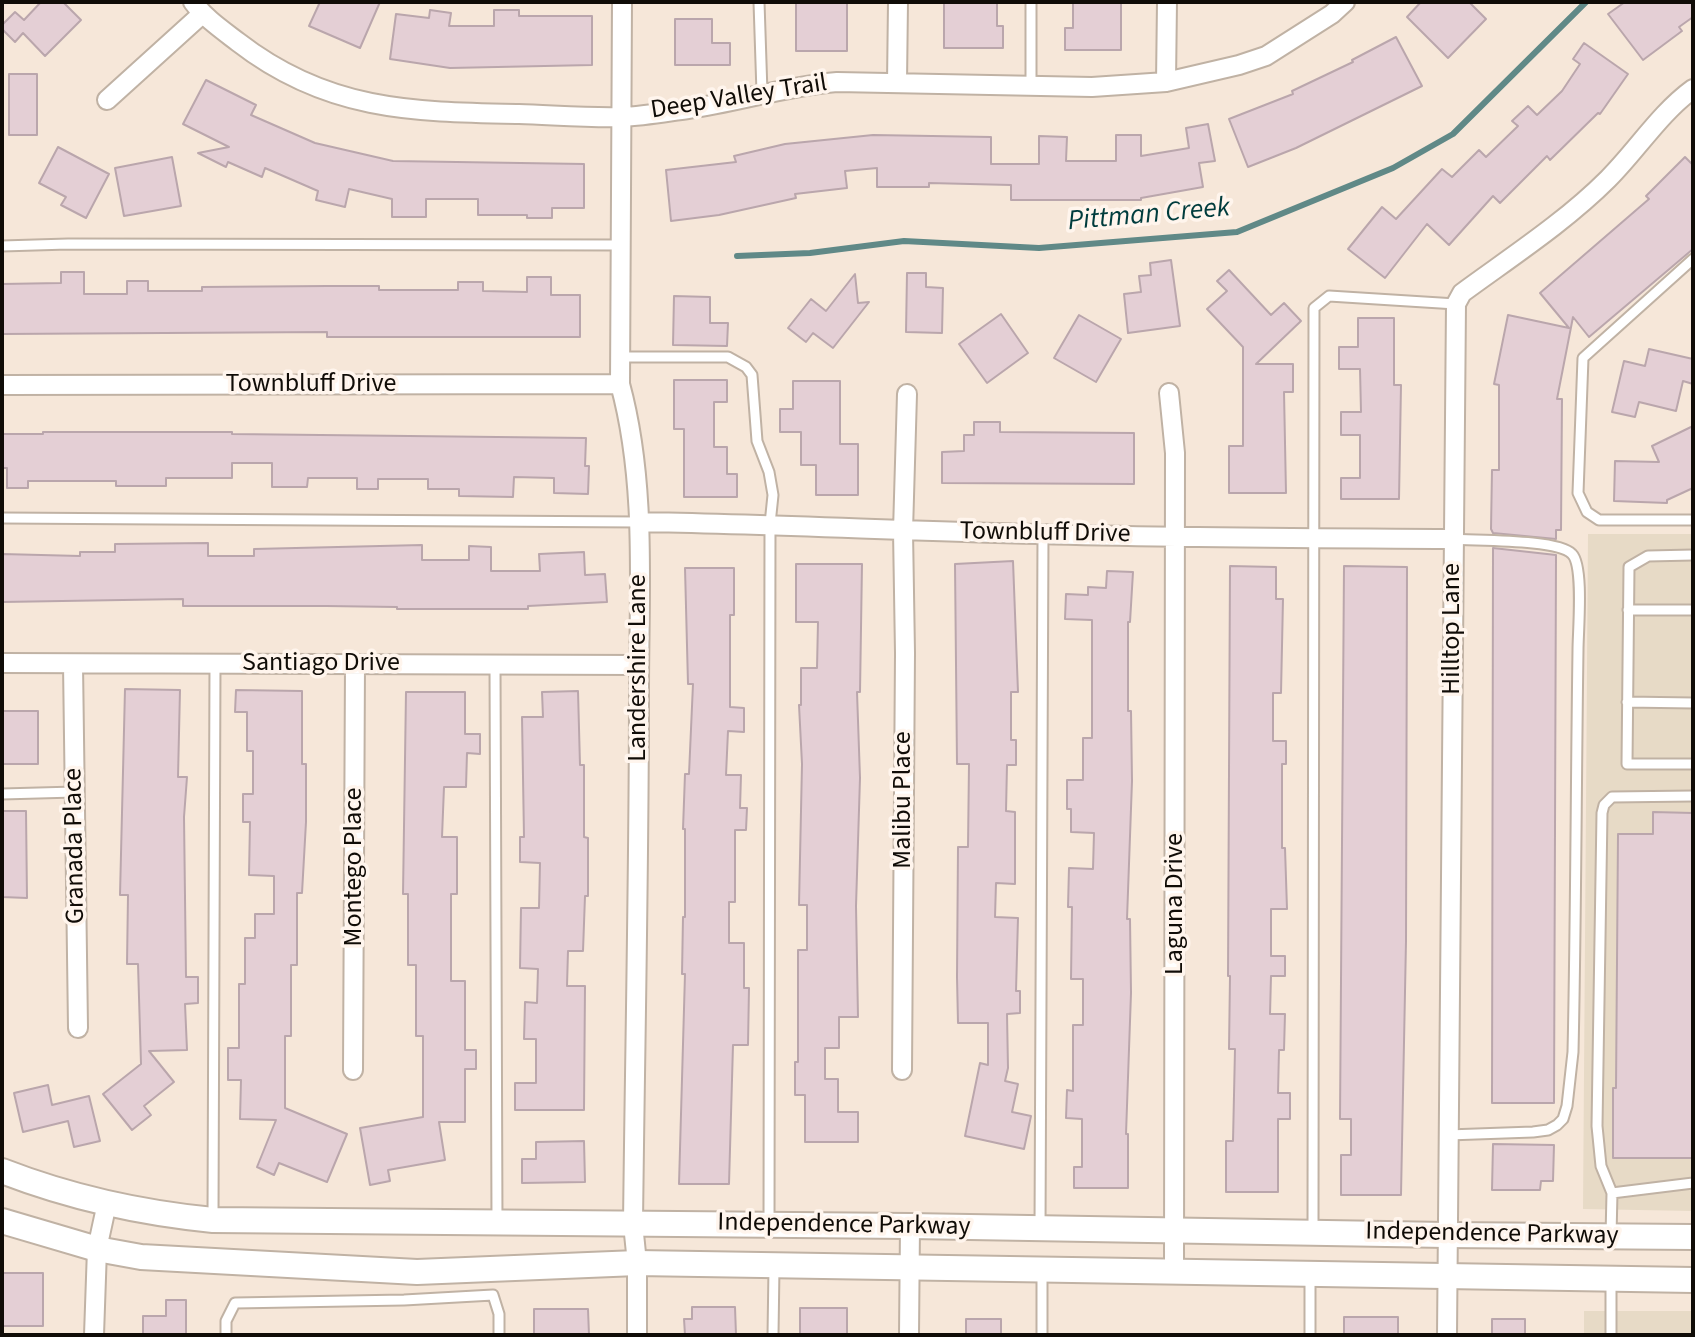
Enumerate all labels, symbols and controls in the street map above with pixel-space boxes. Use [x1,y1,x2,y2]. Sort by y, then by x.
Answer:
street label: Deep Valley Trail [649,69,829,127]
water label: Pittman Creek [1066,192,1232,240]
street label: Townbluff Drive [226,369,396,401]
street label: Townbluff Drive [959,517,1131,551]
street label: Hilltop Lane [1437,563,1469,695]
street label: Landershire Lane [623,574,655,762]
street label: Santiago Drive [242,648,400,680]
street label: Malibu Place [888,731,920,869]
street label: Granada Place [59,768,93,924]
street label: Montego Place [339,788,371,946]
street label: Laguna Drive [1160,833,1192,975]
street label: Independence Parkway [717,1208,971,1244]
street label: Independence Parkway [1365,1217,1619,1253]

